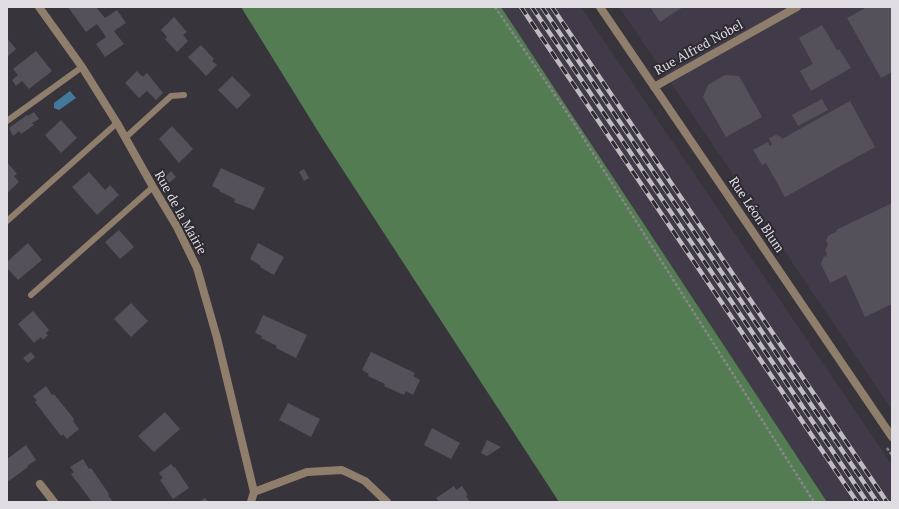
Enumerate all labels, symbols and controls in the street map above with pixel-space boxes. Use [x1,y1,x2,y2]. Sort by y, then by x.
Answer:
street label: Rue Alfred Nobel [652,17,746,79]
street label: Rue de la Mairie [151,168,209,258]
street label: Rue Léon Blum [725,174,787,256]

